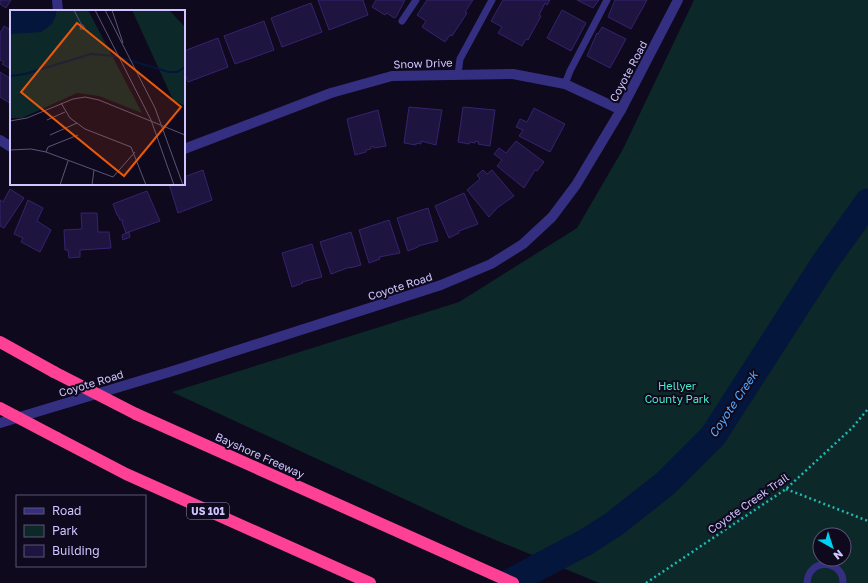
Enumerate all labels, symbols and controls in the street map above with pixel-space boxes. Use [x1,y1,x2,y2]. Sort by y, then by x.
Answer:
inset map [10,10,185,185]
street label: Coyote Road [607,38,649,104]
street label: Snow Drive [393,55,453,71]
street label: Coyote Road [366,269,434,303]
street label: Coyote Road [57,367,125,399]
water label: Coyote Creek [705,367,761,440]
park label: Hellyer County Park [645,379,709,405]
street label: Bayshore Freeway [213,429,307,481]
street label: Coyote Creek Trail [705,470,791,536]
legend [16,495,146,567]
text: Road [52,503,81,518]
road number: US 101 [187,503,229,519]
text: Park [52,523,78,538]
north arrow [812,527,852,567]
text: Building [52,543,100,558]
text: N [831,547,846,563]

